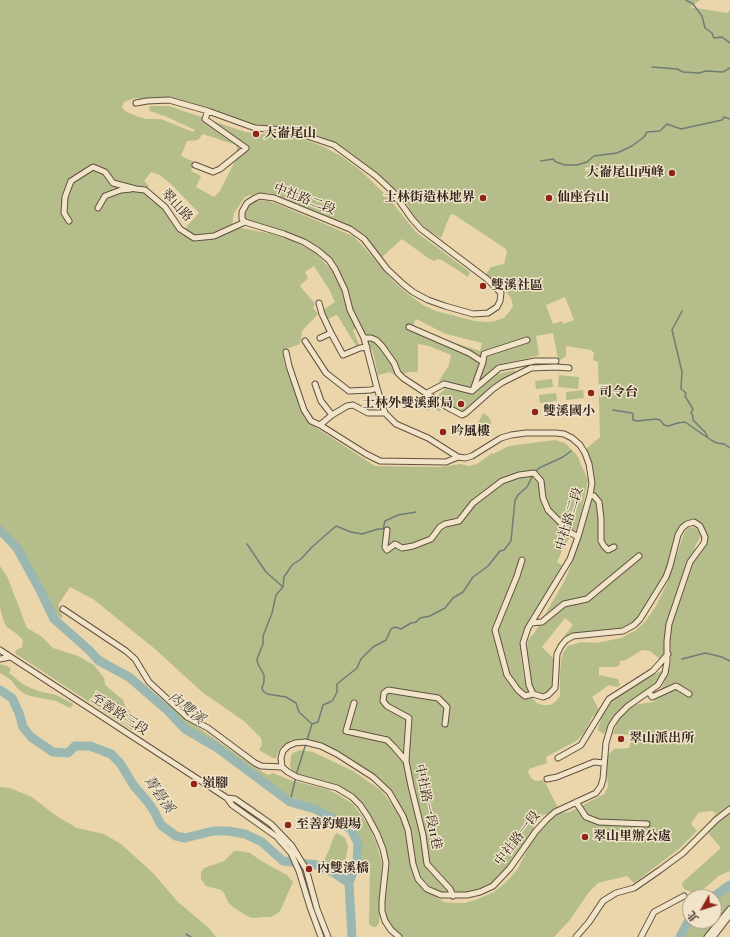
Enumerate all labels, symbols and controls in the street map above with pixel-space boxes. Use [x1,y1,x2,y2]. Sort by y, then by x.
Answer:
place label: 大崙尾山 [264,126,316,142]
marker: 大崙尾山 [251,129,261,139]
place label: 大崙尾山西峰 [586,165,664,181]
marker: 大崙尾山西峰 [667,168,677,178]
street label: 中社路二段 [271,181,337,219]
street label: 翠山路 [157,186,195,226]
place label: 士林街造林地界 [384,190,475,206]
place label: 仙座台山 [557,190,609,206]
marker: 士林街造林地界 [478,193,488,203]
marker: 仙座台山 [544,193,554,203]
place label: 雙溪社區 [491,278,543,294]
marker: 雙溪社區 [478,281,488,291]
place label: 司令台 [599,385,638,401]
marker: 司令台 [586,388,596,398]
place label: 士林外雙溪郵局 [362,396,453,412]
marker: 士林外雙溪郵局 [456,399,466,409]
place label: 雙溪國小 [543,404,595,420]
marker: 雙溪國小 [530,407,540,417]
place label: 吟風樓 [451,424,490,440]
marker: 吟風樓 [438,427,448,437]
street label: 中社路二段 [553,486,587,552]
water label: 內雙溪 [164,689,208,729]
street label: 至善路三段 [87,691,151,739]
place label: 翠山派出所 [629,731,694,747]
marker: 翠山派出所 [616,734,626,744]
street label: 中社路一段11巷 [410,763,444,851]
water label: 菁礐溪 [139,773,177,817]
place label: 嶺腳 [202,776,228,792]
marker: 嶺腳 [189,779,199,789]
street label: 中社路一段 [492,809,544,869]
place label: 至善釣蝦場 [296,817,361,833]
marker: 至善釣蝦場 [283,820,293,830]
place label: 翠山里辦公處 [593,829,671,845]
marker: 翠山里辦公處 [580,832,590,842]
place label: 內雙溪橋 [317,861,369,877]
marker: 內雙溪橋 [304,864,314,874]
north arrow [682,889,722,929]
text: 北 [685,908,702,925]

